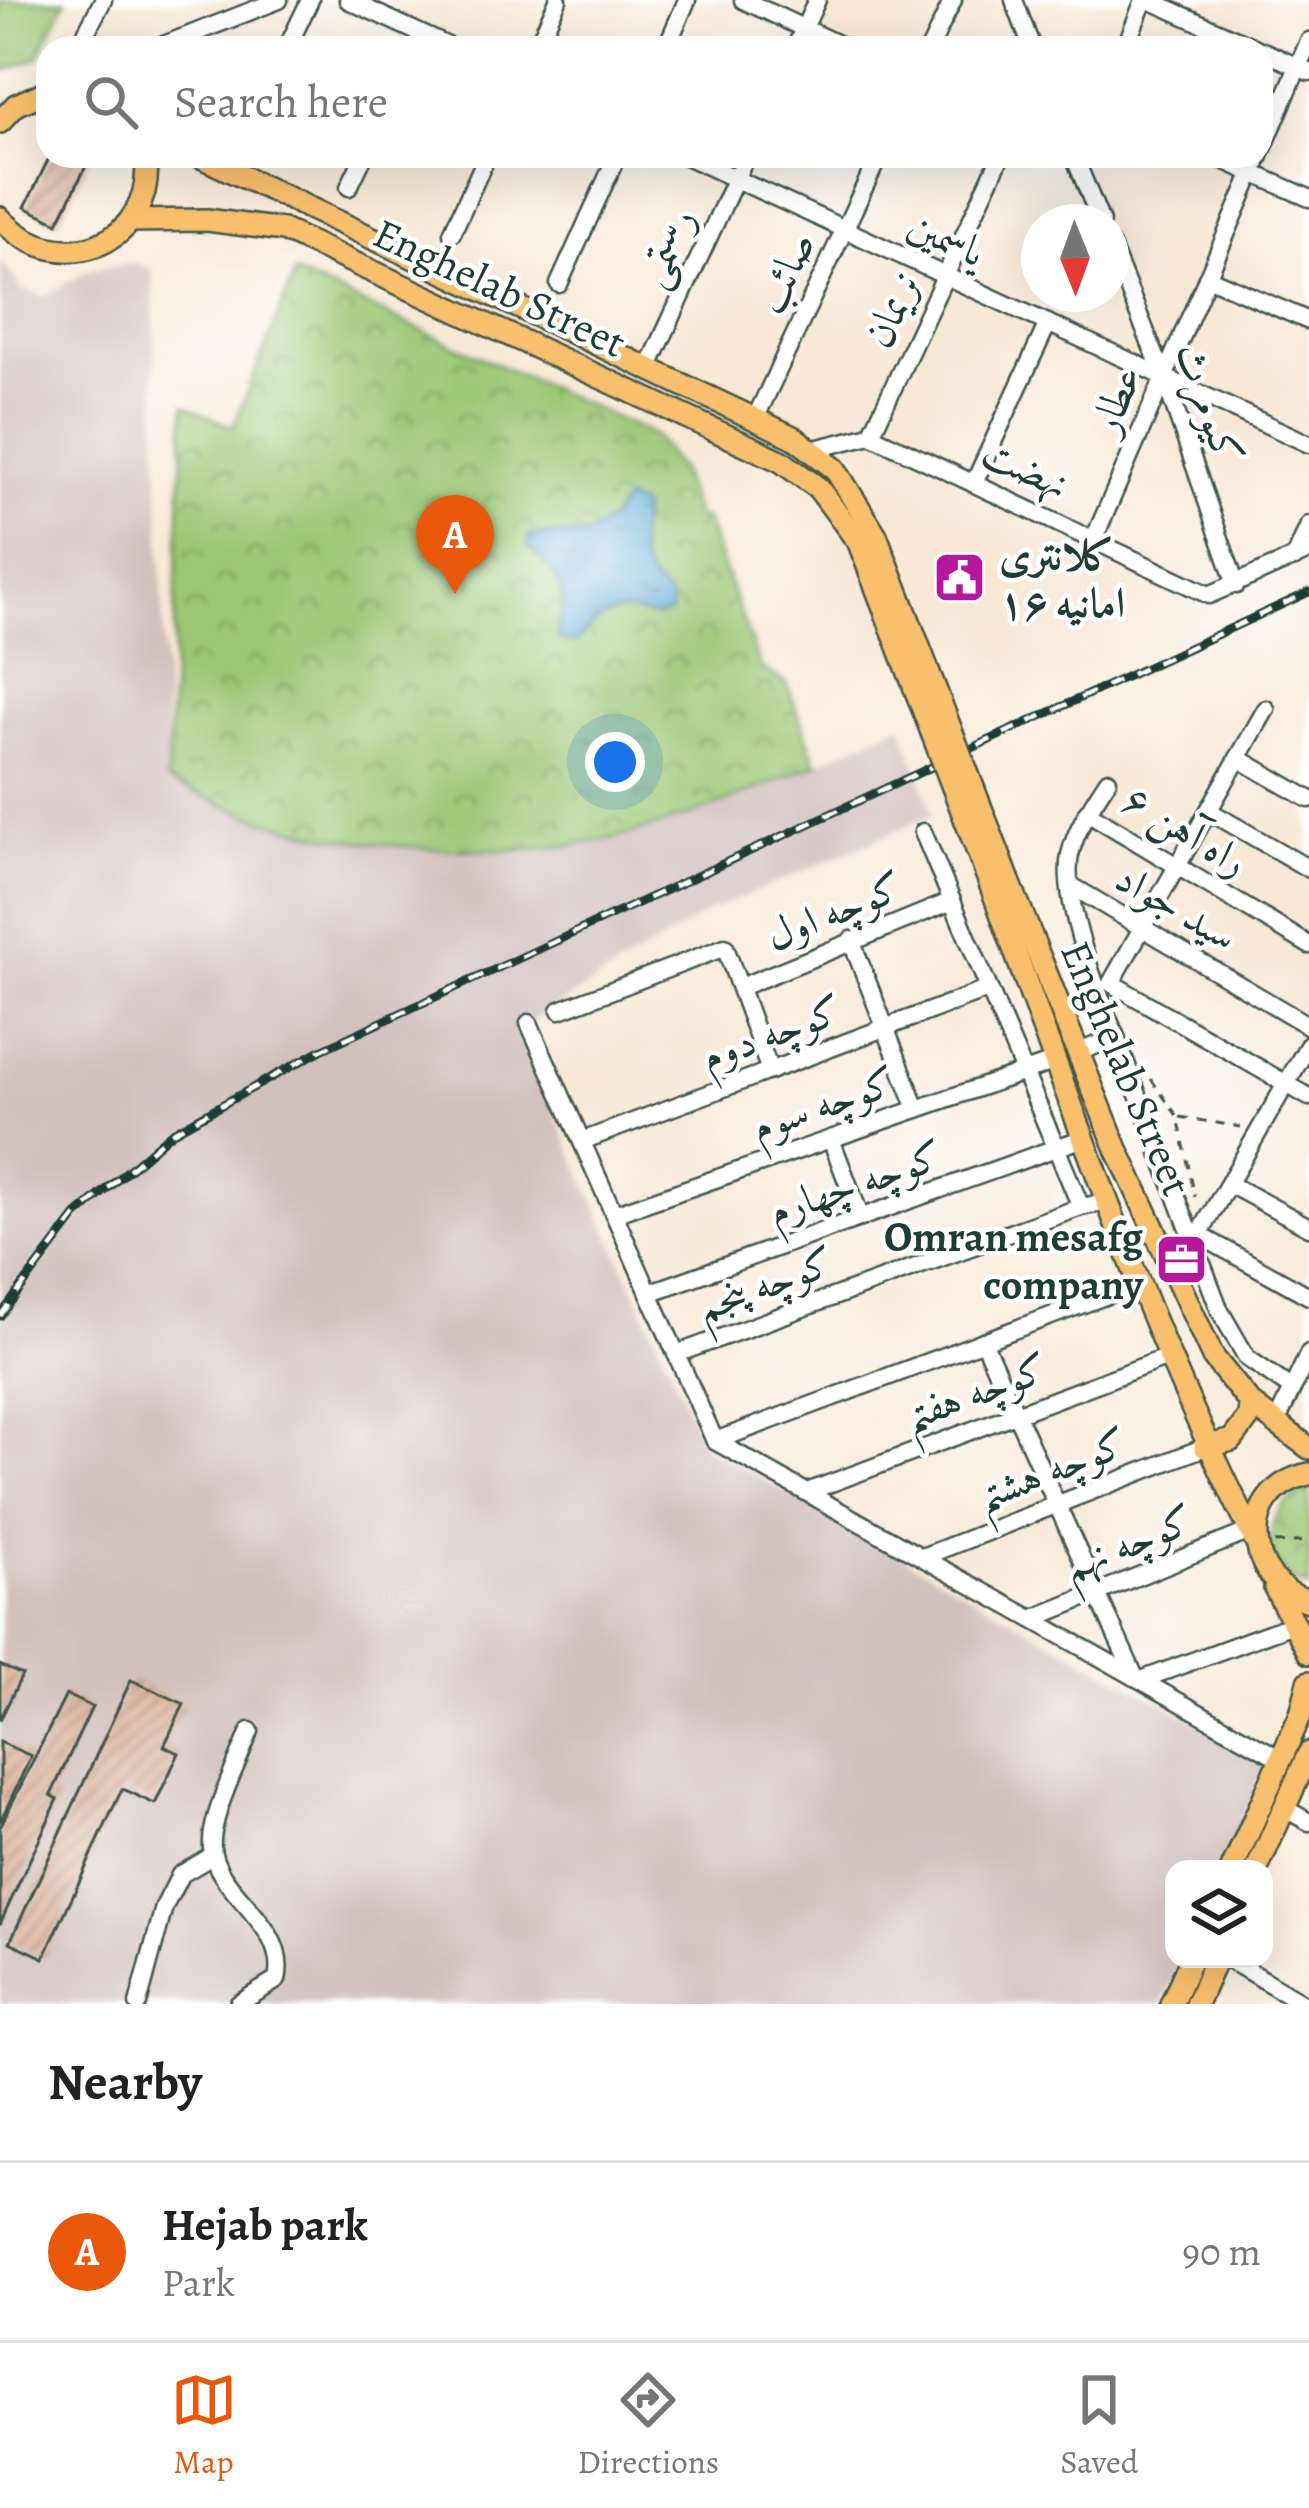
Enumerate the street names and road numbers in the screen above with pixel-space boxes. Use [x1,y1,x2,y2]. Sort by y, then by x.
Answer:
street label: یاسمین [899,195,996,281]
street label: رستمی [622,198,709,296]
street label: Enghelab Street [365,204,635,371]
street label: صائب [741,222,828,322]
street label: نریمان [849,262,934,357]
street label: کیومرث [1160,334,1258,472]
street label: عطار [1074,356,1155,446]
street label: نهضت [973,423,1078,512]
street label: راه آهن ۶ [1113,770,1259,889]
street label: سید جواد [1105,849,1248,964]
street label: کوچه اول [757,857,911,964]
street label: Enghelab Street [1047,932,1206,1204]
street label: کوچه دوم [693,981,853,1092]
street label: کوچه سوم [743,1052,906,1162]
street label: کوچه چهارم [760,1126,953,1246]
street label: کوچه پنجم [689,1232,846,1345]
street label: کوچه هفتم [895,1339,1060,1456]
street label: کوچه هشتم [967,1414,1140,1536]
street label: کوچه نهم [1054,1491,1206,1605]

